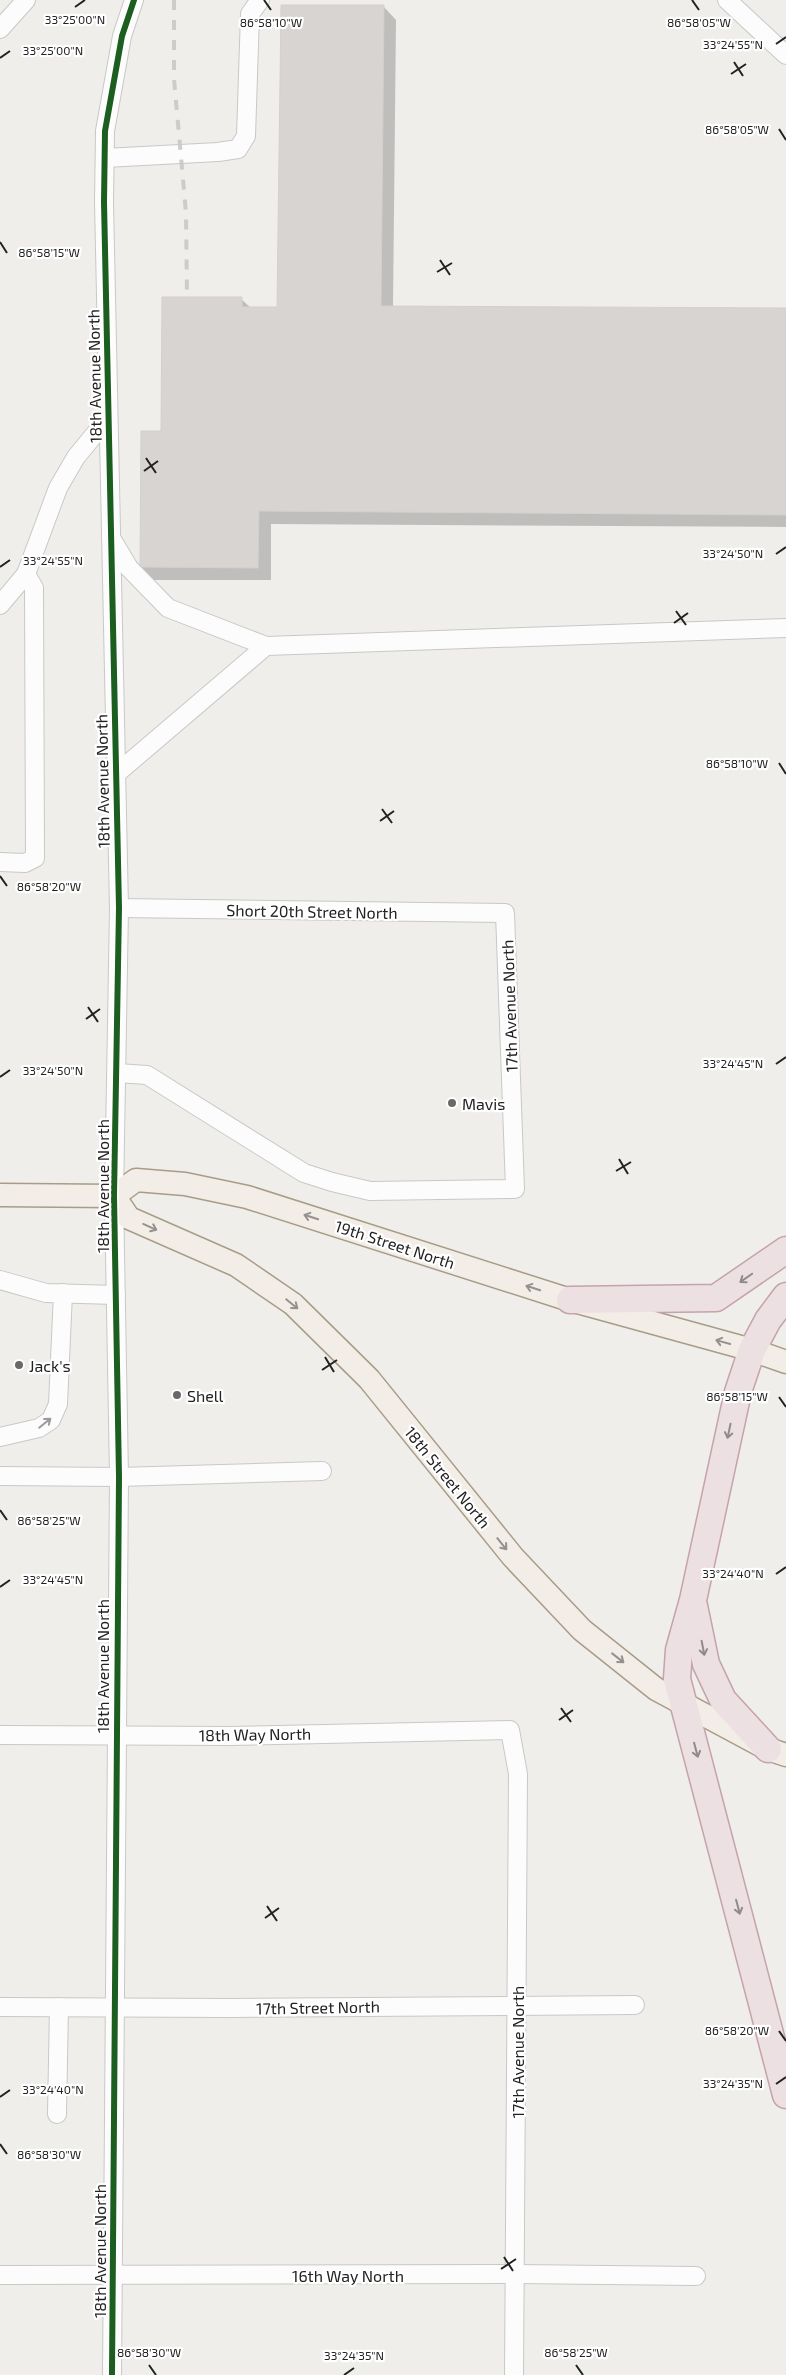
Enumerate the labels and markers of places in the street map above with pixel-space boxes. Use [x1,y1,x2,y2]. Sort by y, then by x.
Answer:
place label: Mavis [462,1094,505,1113]
marker: Mavis [446,1097,458,1109]
place label: Jack's [29,1356,71,1375]
marker: Jack's [13,1359,25,1371]
place label: Shell [187,1386,224,1405]
marker: Shell [171,1389,183,1401]

